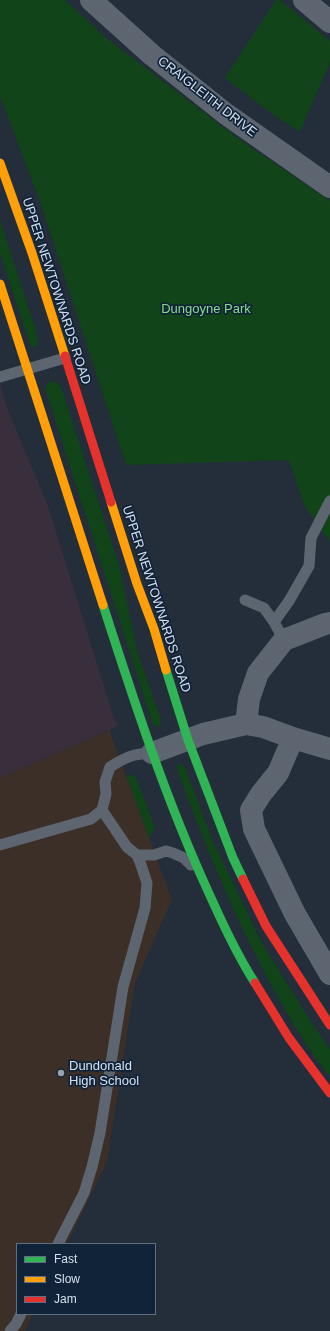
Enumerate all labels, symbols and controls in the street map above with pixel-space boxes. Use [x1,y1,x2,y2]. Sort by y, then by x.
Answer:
street label: CRAIGLEITH DRIVE [154,53,260,141]
street label: UPPER NEWTOWNARDS ROAD [18,196,94,386]
park label: Dungoyne Park [161,301,251,317]
street label: UPPER NEWTOWNARDS ROAD [118,504,194,694]
place label: Dundonald High School [69,1058,139,1089]
marker: Dundonald High School [56,1068,66,1078]
legend [16,1243,156,1315]
text: Fast [54,1252,77,1266]
text: Slow [54,1272,80,1286]
text: Jam [54,1292,77,1306]

